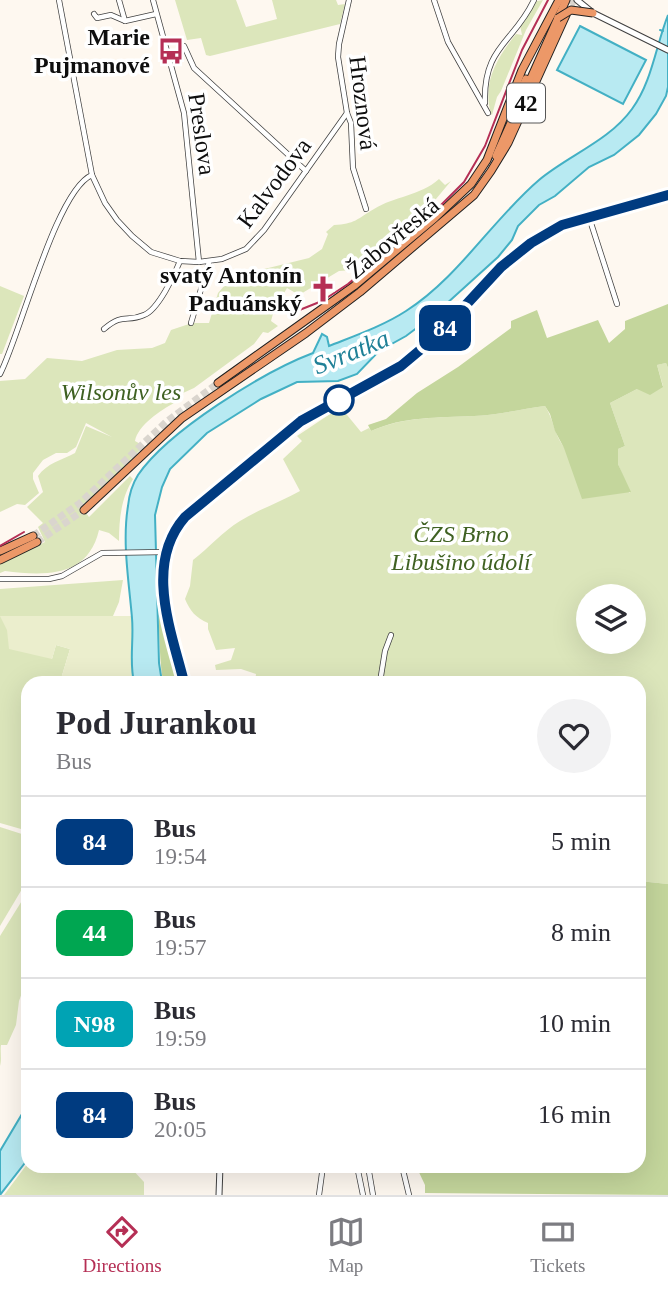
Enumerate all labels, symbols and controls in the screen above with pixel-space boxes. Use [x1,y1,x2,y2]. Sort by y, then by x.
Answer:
place label: Marie Pujmanové [34,24,150,78]
bus stop icon: Marie Pujmanové [156,36,186,66]
street label: Hroznová [344,54,382,152]
road number: 42 [507,83,545,122]
street label: Preslova [183,91,221,177]
street label: Kalvodova [232,133,316,233]
street label: Žabovřeská [342,192,445,284]
place label: svatý Antonín Paduánský [160,262,302,316]
church icon: svatý Antonín Paduánský [308,274,338,304]
line badge: 84 [414,305,476,351]
text: 84 [433,315,457,341]
water label: Svratka [309,324,393,380]
park label: Wilsonův les [61,379,181,405]
unlabelled marker [324,385,354,415]
park label: ČZS Brno Libušino údolí [390,521,533,575]
map controls [576,584,646,654]
button: layers [576,584,646,654]
button: heart [537,699,611,773]
text: Pod Jurankou [56,705,257,741]
text: Bus [56,749,92,774]
text: Bus [154,814,196,843]
text: 5 min [551,827,611,856]
text: 84 [83,829,107,855]
text: 19:54 [154,844,206,869]
text: Bus [154,905,196,934]
text: 8 min [551,918,611,947]
text: 44 [83,920,107,946]
text: 19:57 [154,935,206,960]
text: Bus [154,996,196,1025]
text: 10 min [538,1009,611,1038]
text: N98 [74,1011,115,1037]
text: 19:59 [154,1026,206,1051]
text: Bus [154,1087,196,1116]
text: 16 min [538,1100,611,1129]
text: 84 [83,1102,107,1128]
text: 20:05 [154,1117,206,1142]
tab: Directions [83,1213,162,1277]
tab: Map [327,1213,365,1277]
tab: Tickets [530,1213,585,1277]

